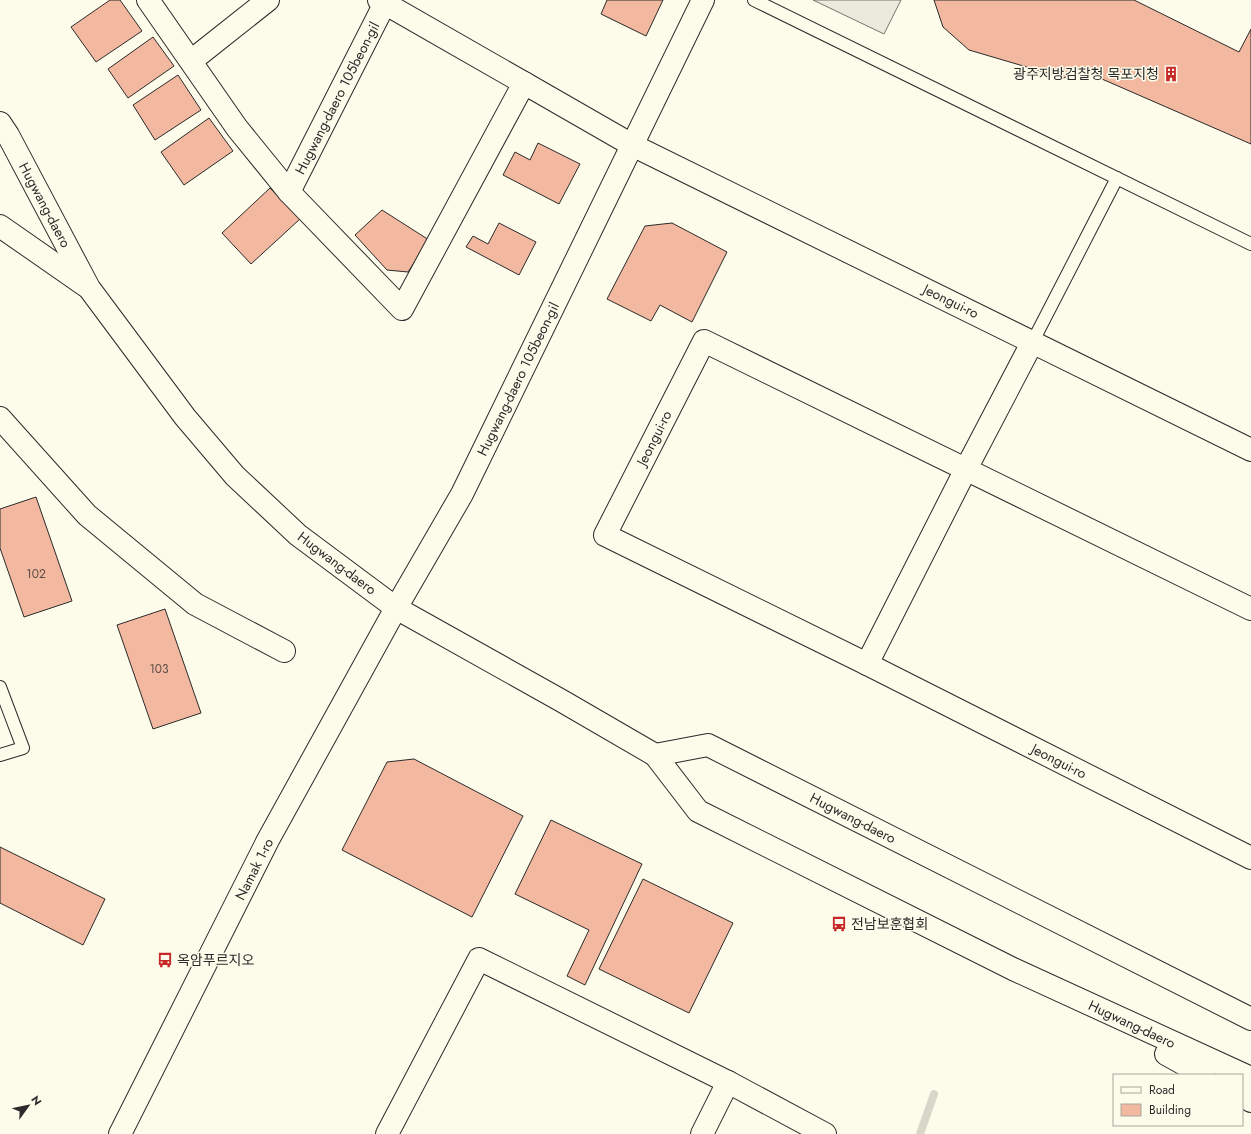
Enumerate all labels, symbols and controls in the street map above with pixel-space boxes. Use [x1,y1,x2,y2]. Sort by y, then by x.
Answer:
street label: Hugwang-daero 105beon-gil [290,18,384,178]
place label: 광주지방검찰청 목포지청 [1013,64,1159,84]
building icon: 광주지방검찰청 목포지청 [1162,65,1180,83]
street label: Hugwang-daero [14,159,76,252]
street label: Jeongui-ro [918,278,983,323]
street label: Hugwang-daero 105beon-gil [472,299,564,459]
street label: Jeongui-ro [631,407,677,471]
street label: Hugwang-daero [293,527,381,599]
house number: 102 [26,565,46,583]
house number: 103 [149,660,169,678]
street label: Jeongui-ro [1026,738,1090,784]
street label: Hugwang-daero [807,788,900,848]
street label: Namak 1-ro [230,834,278,903]
place label: 전남보훈협회 [851,914,928,934]
bus stop icon: 전남보훈협회 [830,915,848,933]
place label: 옥암푸르지오 [177,950,254,970]
bus stop icon: 옥암푸르지오 [156,951,174,969]
street label: Hugwang-daero [1085,995,1179,1053]
legend [1113,1074,1243,1126]
text: Road [1149,1081,1175,1099]
north arrow [8,1086,48,1126]
text: N [27,1093,45,1109]
text: Building [1149,1101,1191,1119]

